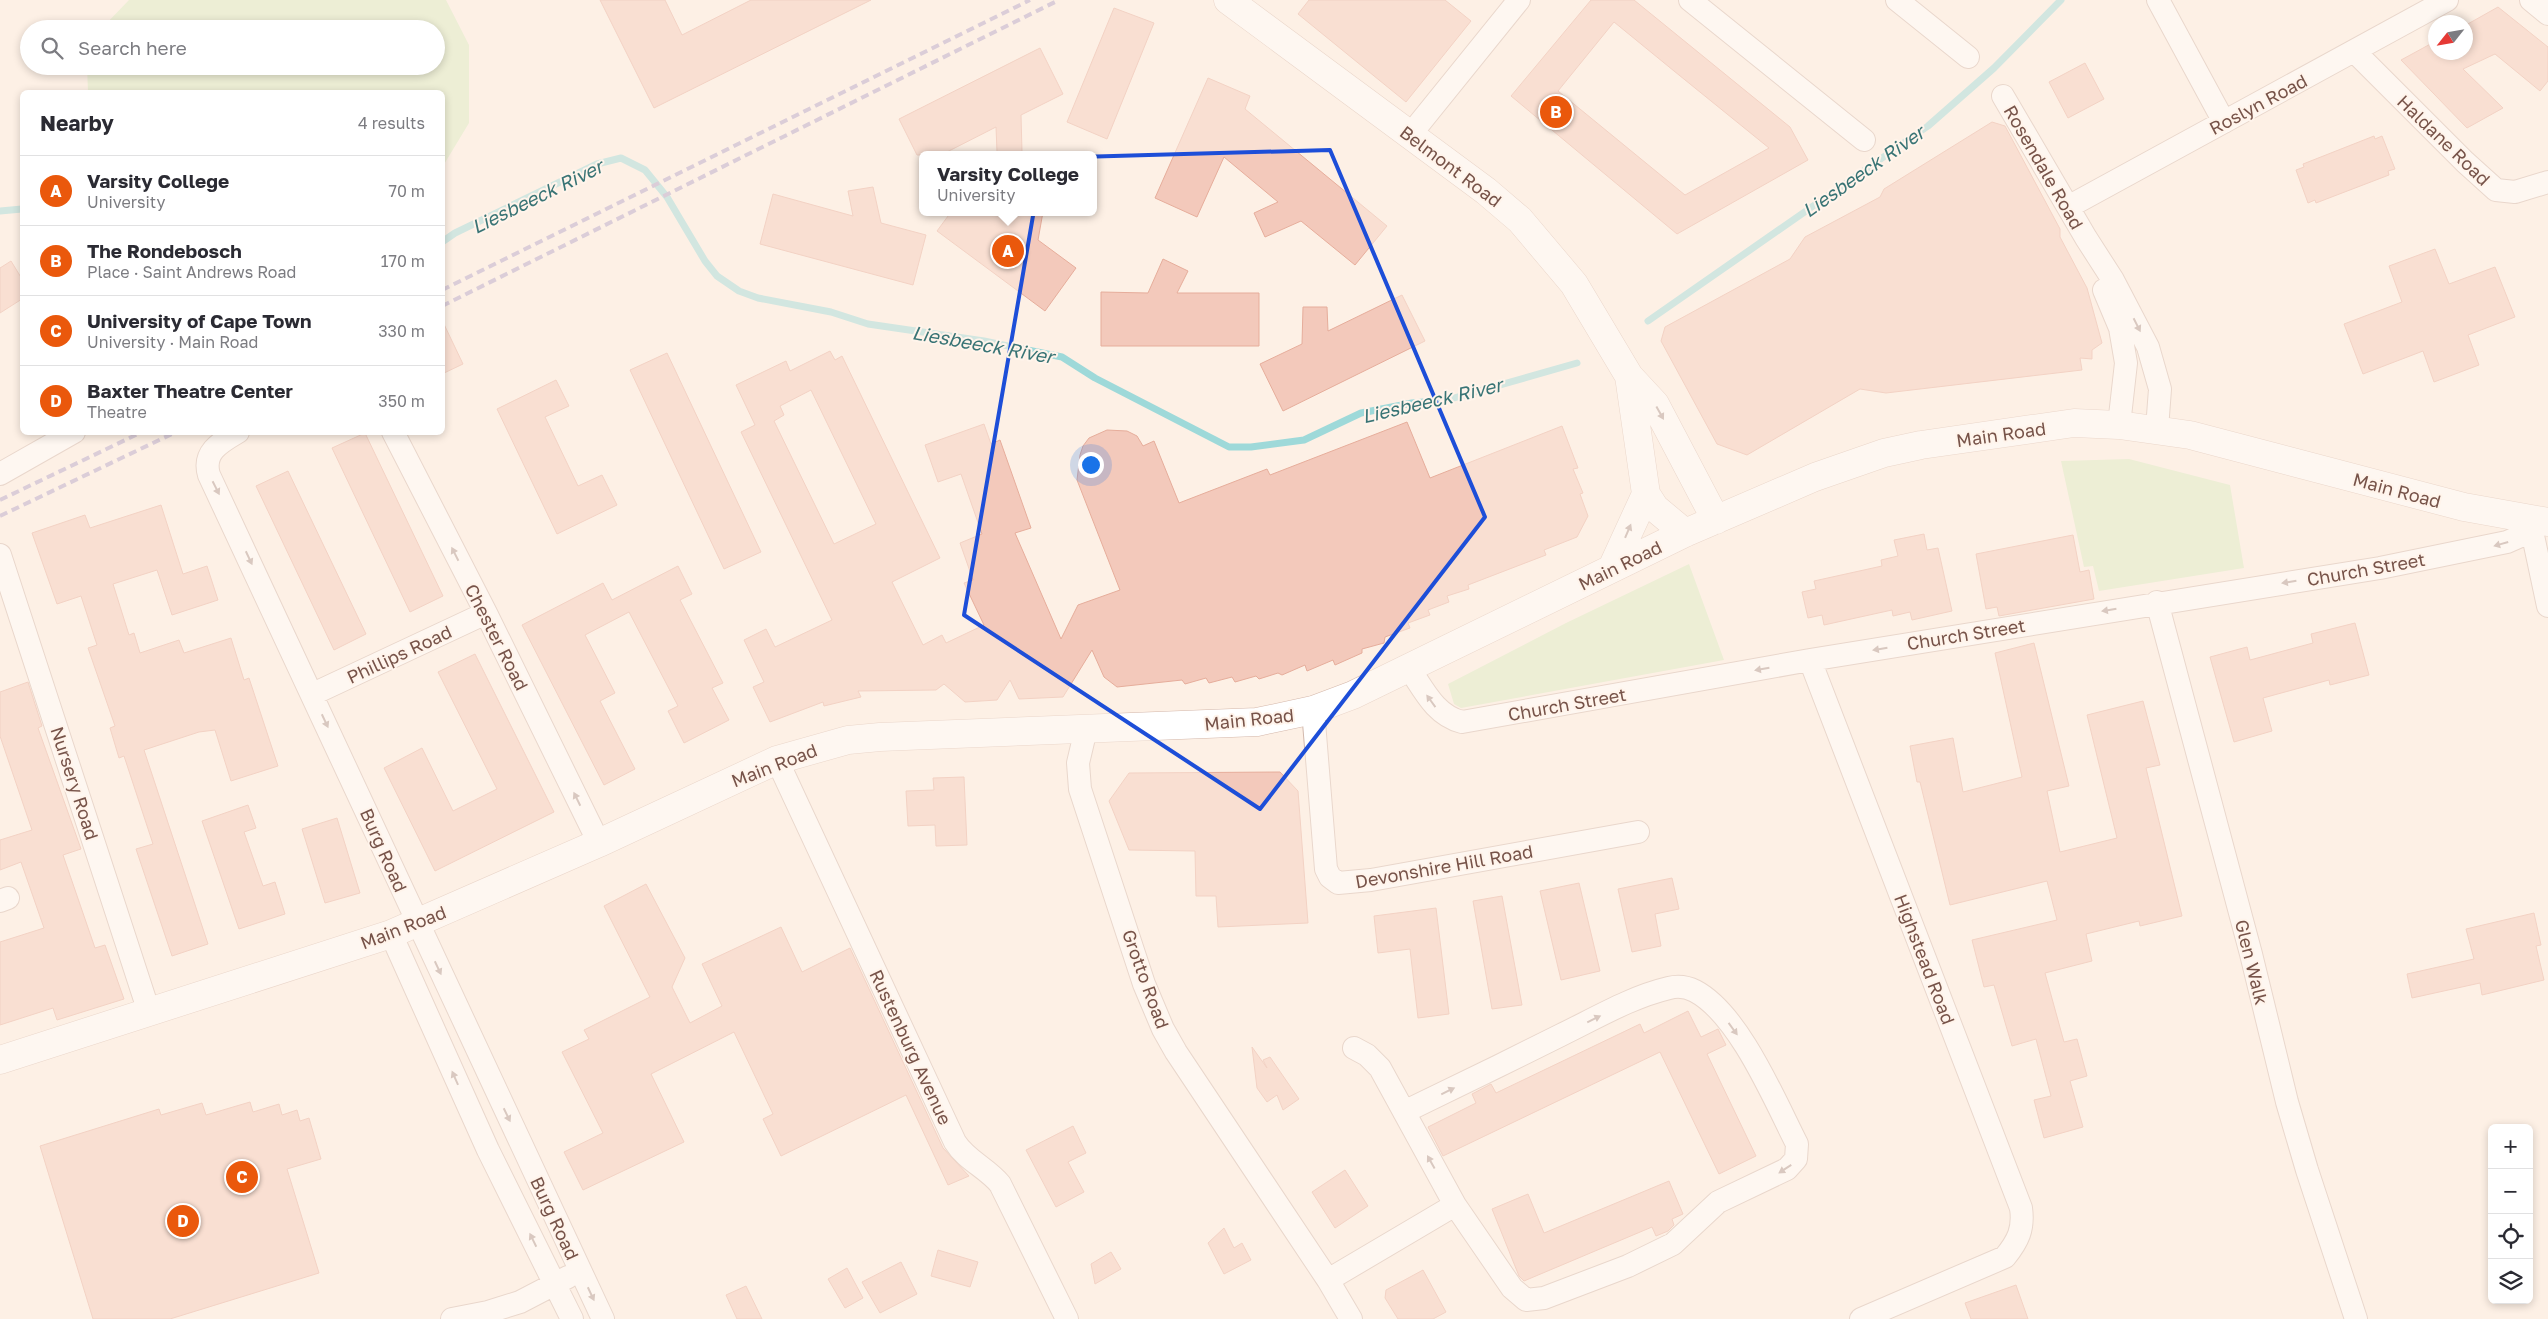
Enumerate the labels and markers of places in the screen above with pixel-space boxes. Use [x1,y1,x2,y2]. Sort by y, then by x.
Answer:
pin: B [1540,93,1572,131]
pin: A [992,232,1024,270]
pin: C [226,1158,258,1196]
pin: D [167,1202,199,1240]

